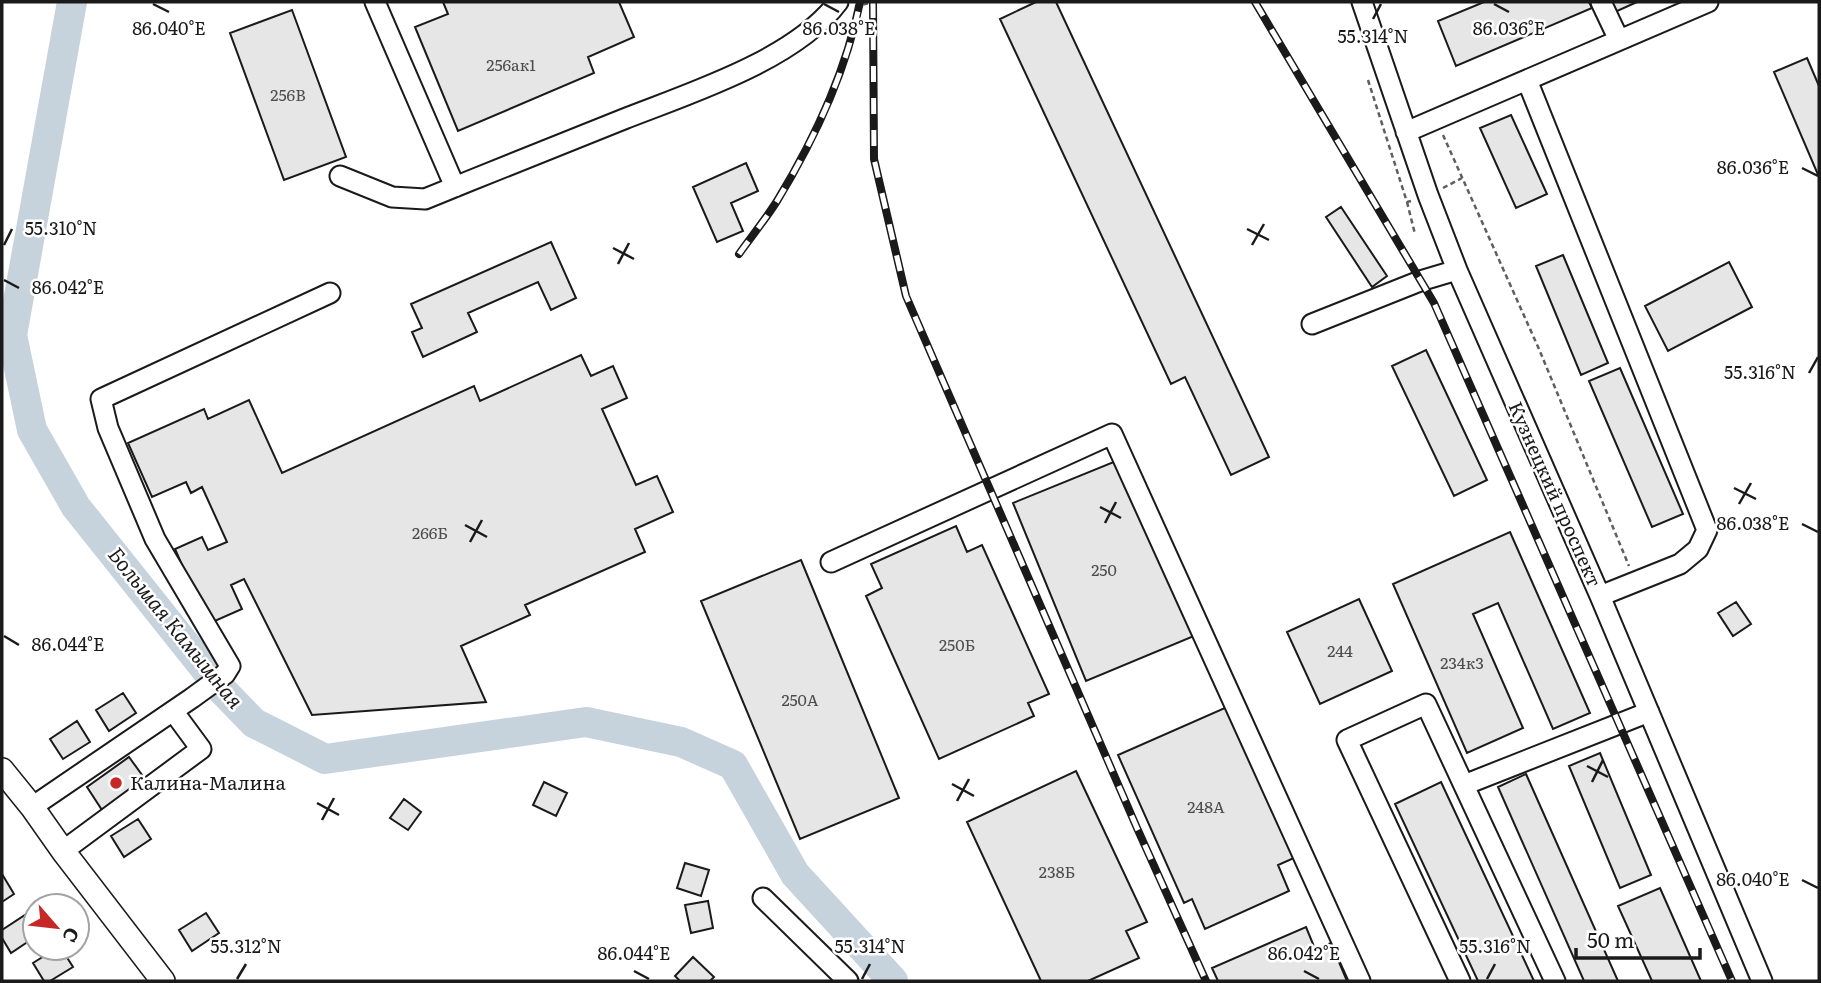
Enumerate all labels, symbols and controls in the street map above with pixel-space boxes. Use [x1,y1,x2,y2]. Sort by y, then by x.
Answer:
text: 86.040°E [132,14,206,41]
text: 86.038°E [803,14,875,41]
text: 86.036°E [1473,14,1545,41]
text: 55.314°N [1337,22,1409,49]
house number: 256ак1 [486,52,536,76]
house number: 256В [270,82,306,106]
text: 86.036°E [1717,153,1789,180]
text: 55.310°N [25,214,97,241]
text: 86.042°E [32,273,104,300]
text: 55.316°N [1724,358,1796,385]
street label: Кузнецкий проспект [1502,396,1609,591]
text: 86.038°E [1717,509,1789,536]
house number: 266Б [412,520,448,544]
water label: Большая Камышная [102,539,252,714]
house number: 250 [1091,557,1117,581]
text: 86.044°E [32,630,104,657]
house number: 250Б [939,632,975,656]
house number: 244 [1327,638,1353,662]
house number: 234к3 [1440,650,1484,674]
house number: 250А [781,687,819,711]
place label: Калина-Малина [130,768,286,796]
marker: Калина-Малина [108,775,124,791]
house number: 248А [1187,794,1225,818]
house number: 238Б [1039,859,1075,883]
text: 86.040°E [1716,865,1790,892]
north arrow [21,892,91,962]
scale bar [1576,916,1700,960]
text: С [56,923,87,948]
text: 50 m [1587,923,1634,954]
text: 55.312°N [210,932,282,959]
text: 55.314°N [834,932,906,959]
text: 55.316°N [1459,932,1531,959]
text: 86.044°E [598,939,670,966]
text: 86.042°E [1268,939,1340,966]

